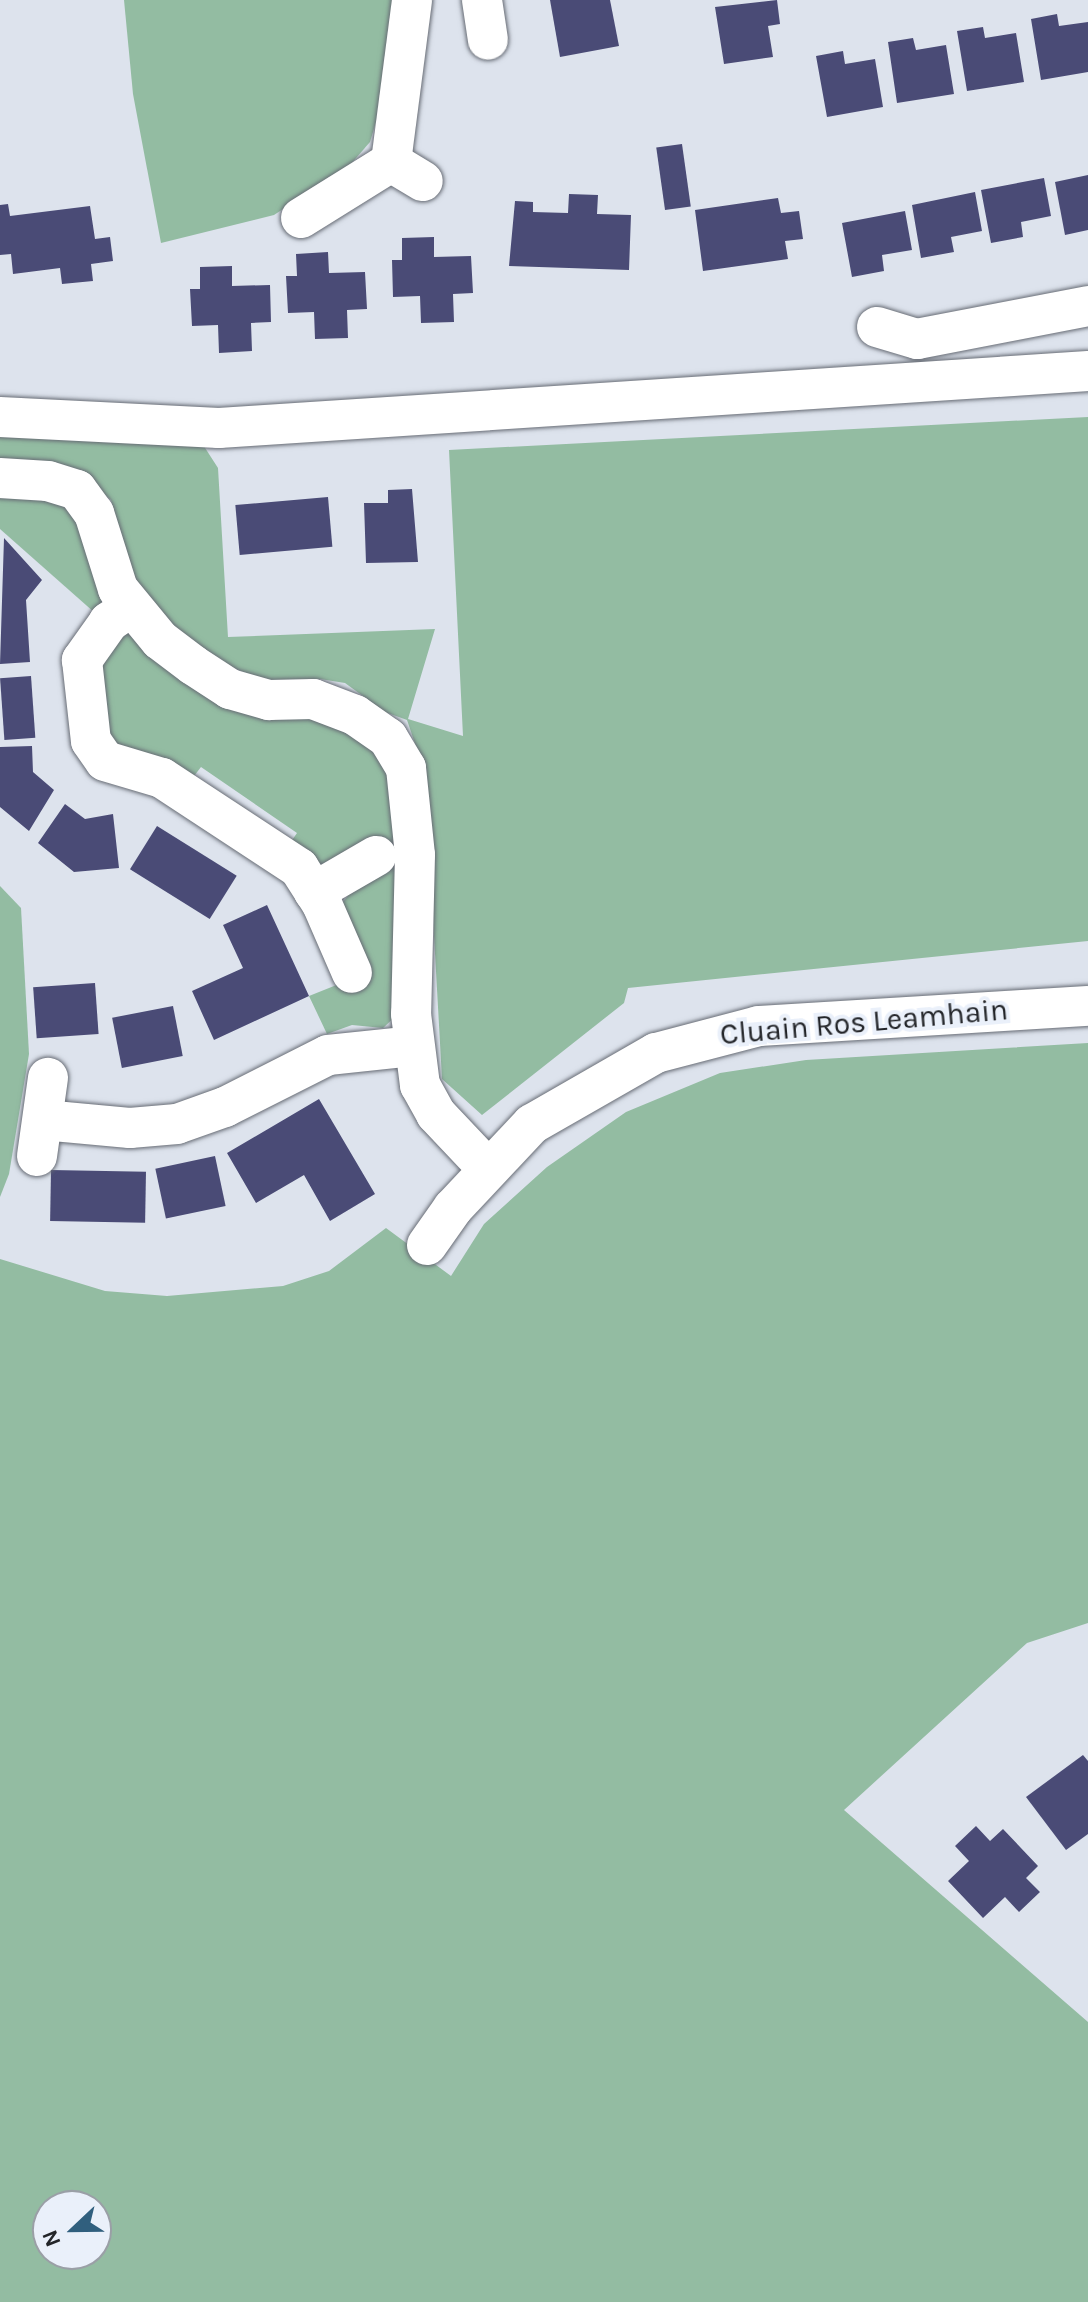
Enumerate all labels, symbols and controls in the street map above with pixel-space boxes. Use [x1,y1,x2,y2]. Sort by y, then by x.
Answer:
street label: Cluain Ros Leamhain [718,991,1010,1053]
north arrow [32,2190,112,2270]
text: N [37,2226,67,2250]

